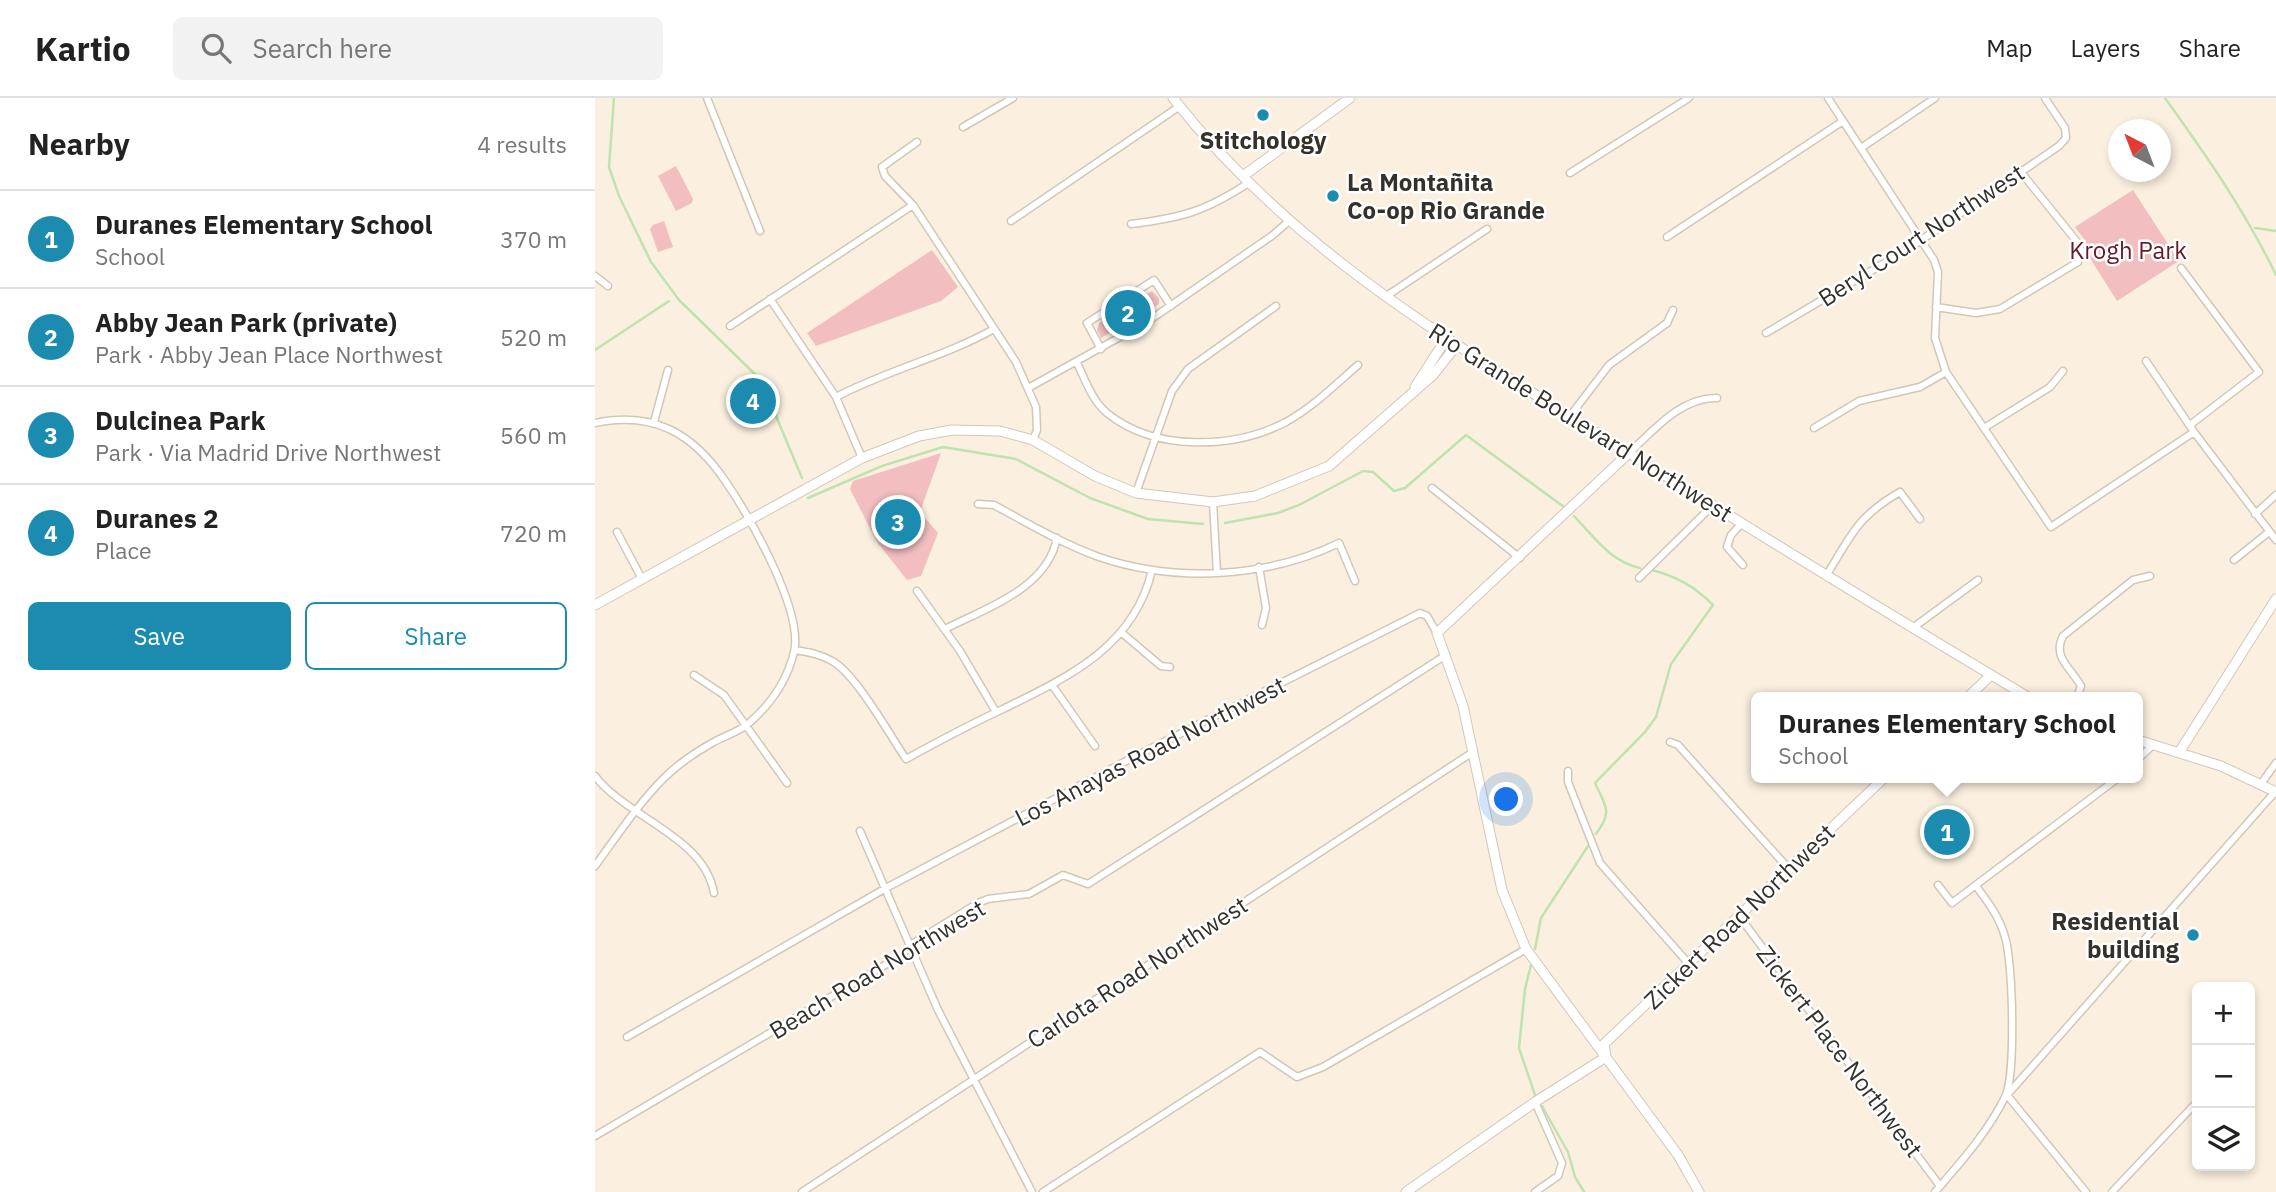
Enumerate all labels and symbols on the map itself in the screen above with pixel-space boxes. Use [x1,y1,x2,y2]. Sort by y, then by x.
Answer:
marker: Stitchology [1255,107,1271,123]
north arrow [2108,119,2171,182]
place label: Stitchology [1199,124,1327,156]
street label: Beryl Court Northwest [1812,156,2030,314]
place label: La Montañita Co-op Rio Grande [1347,166,1545,226]
marker: La Montañita Co-op Rio Grande [1325,188,1341,204]
park label: Krogh Park [2069,234,2187,266]
pin: 2 [1105,287,1151,339]
street label: Rio Grande Boulevard Northwest [1423,315,1739,529]
pin: 4 [730,375,776,427]
pin: 3 [875,496,921,548]
street label: Los Anayas Road Northwest [1009,669,1291,833]
your location [1489,782,1523,816]
pin: 1 [1924,806,1970,858]
street label: Zickert Road Northwest [1637,816,1841,1016]
street label: Carlota Road Northwest [1021,889,1253,1055]
street label: Beach Road Northwest [763,892,991,1046]
place label: Residential building [2051,905,2180,965]
marker: Residential building [2185,927,2201,943]
street label: Zickert Place Northwest [1750,938,1930,1164]

